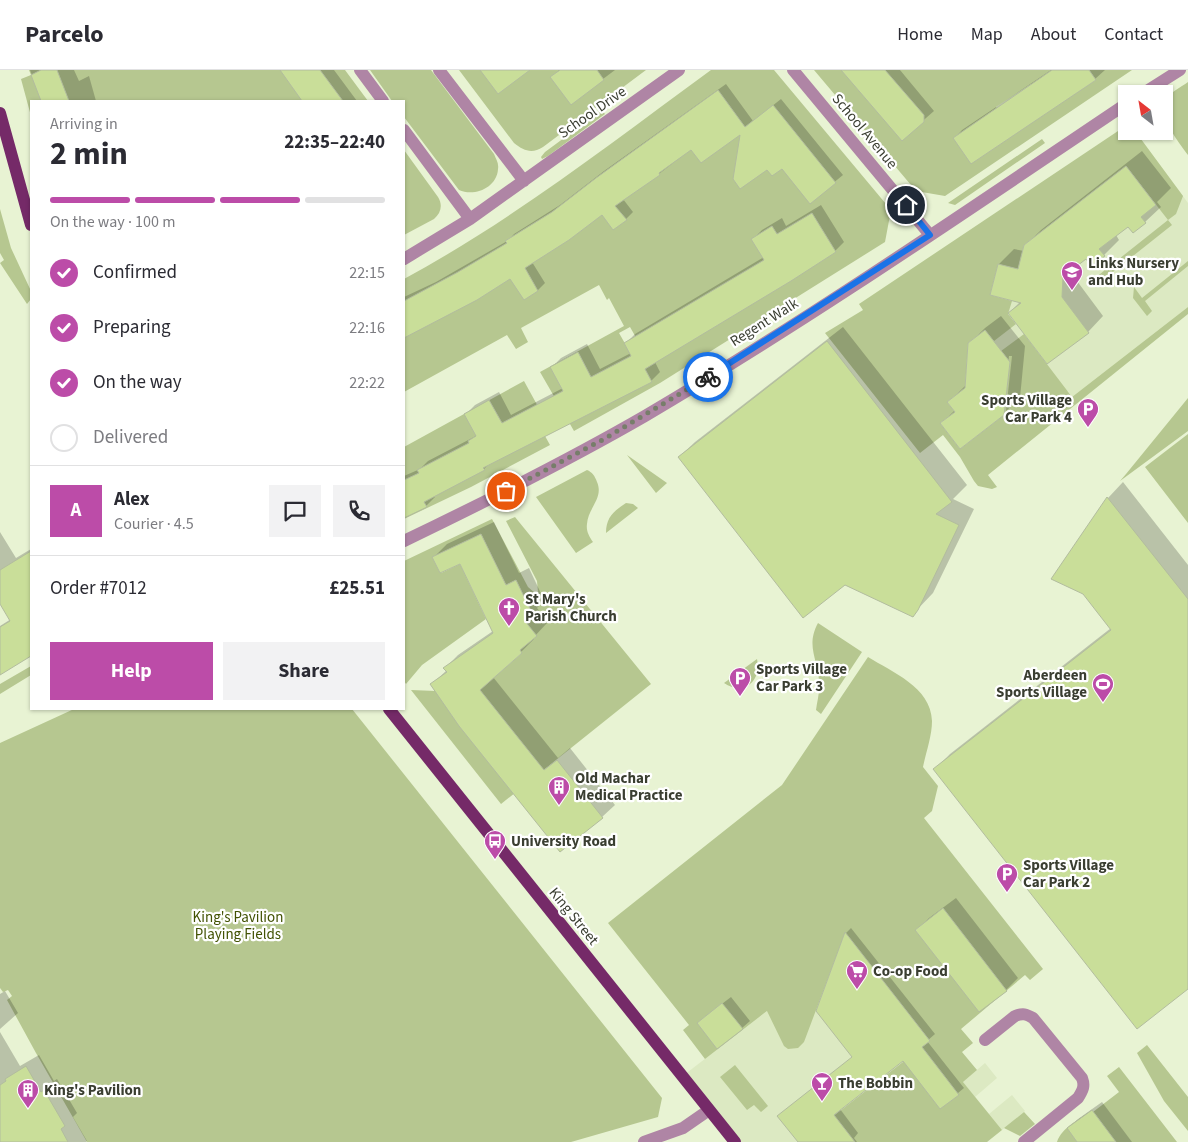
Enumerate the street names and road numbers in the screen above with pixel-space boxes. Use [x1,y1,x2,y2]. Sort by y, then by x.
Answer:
street label: School Drive [554,81,631,144]
street label: School Avenue [827,89,902,173]
street label: Regent Walk [726,293,803,352]
street label: King Street [544,883,603,950]

